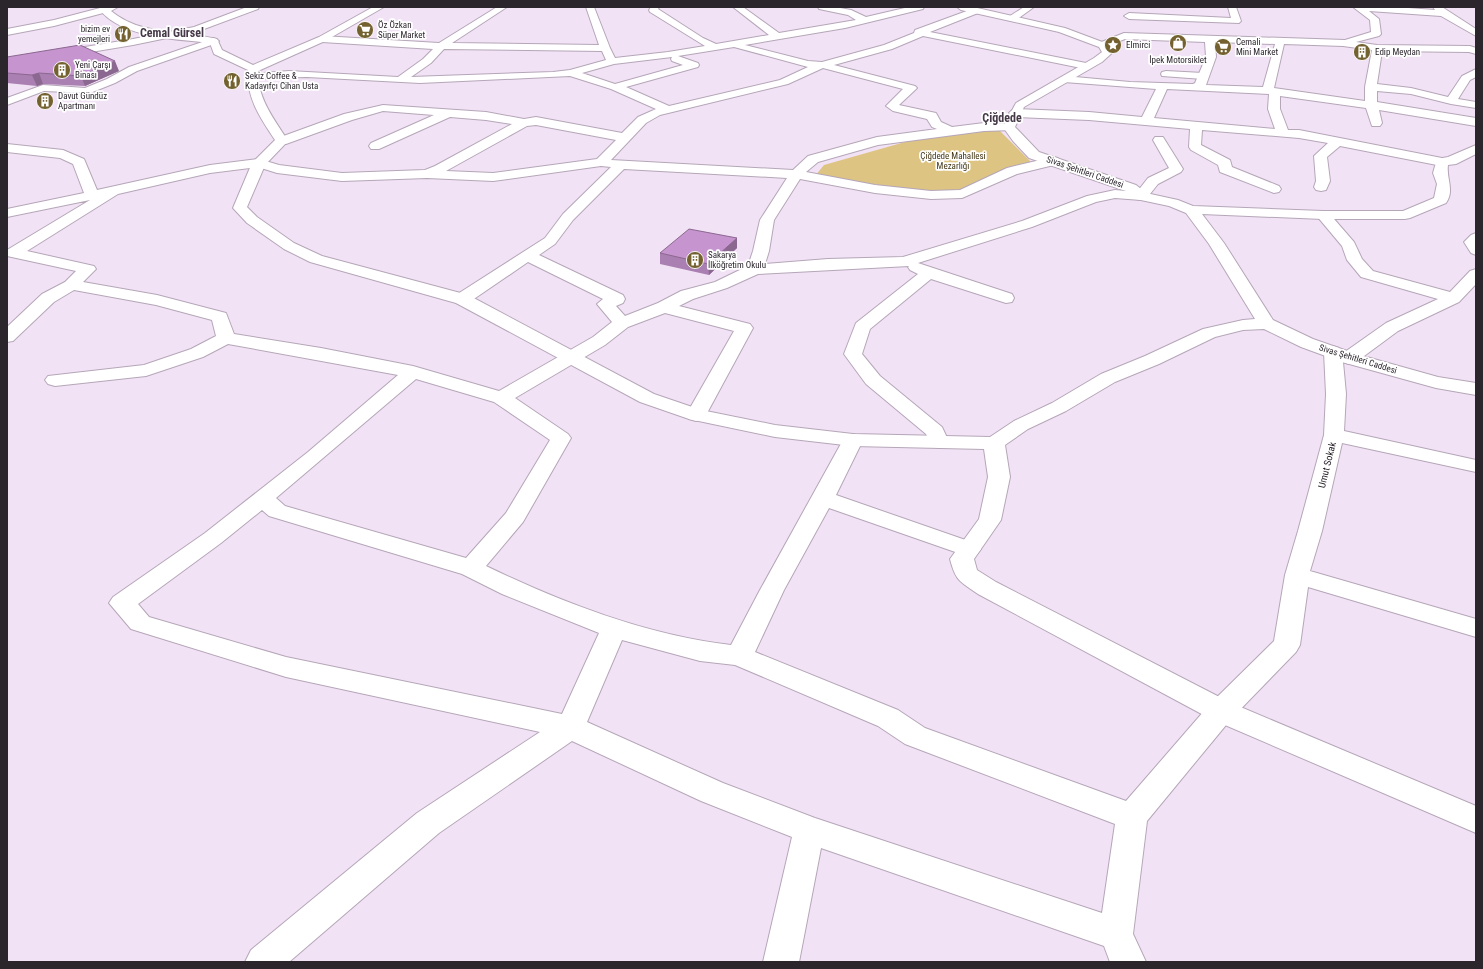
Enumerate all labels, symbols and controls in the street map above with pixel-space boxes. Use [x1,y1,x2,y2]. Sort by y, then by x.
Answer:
supermarket icon: Öz Özkan Süper Market [355,20,375,40]
place label: Öz Özkan Süper Market [378,20,426,40]
place label: bizim ev yemejleri [78,24,110,44]
restaurant icon: bizim ev yemejleri [113,24,133,44]
district label: Cemal Gürsel [140,26,204,40]
shop icon: İpek Motorsiklet [1168,33,1188,53]
place icon: Elmirci [1103,35,1123,55]
supermarket icon: Cemali Mini Market [1213,37,1233,57]
place label: Cemali Mini Market [1236,37,1278,57]
place label: Elmirci [1126,40,1150,50]
building icon: Edip Meydan [1352,42,1372,62]
place label: Edip Meydan [1375,47,1420,57]
place label: İpek Motorsiklet [1149,55,1207,65]
building icon: Yeni Çarşı Binası [52,60,72,80]
place label: Yeni Çarşı Binası [75,60,111,80]
restaurant icon: Sekiz Coffee & Kadayıfçı Cihan Usta [222,71,242,91]
place label: Sekiz Coffee & Kadayıfçı Cihan Usta [245,71,318,91]
building icon: Davut Gündüz Apartmanı [35,91,55,111]
place label: Davut Gündüz Apartmanı [58,91,107,111]
district label: Çiğdede [982,111,1022,125]
park label: Çiğdede Mahallesi Mezarlığı [920,151,986,171]
street label: Sivas Şehitleri Caddesi [1045,154,1125,190]
building icon: Sakarya İlköğretim Okulu [685,250,705,270]
place label: Sakarya İlköğretim Okulu [708,250,766,270]
street label: Sivas Şehitleri Caddesi [1318,342,1398,376]
street label: Umut Sokak [1316,440,1338,489]

